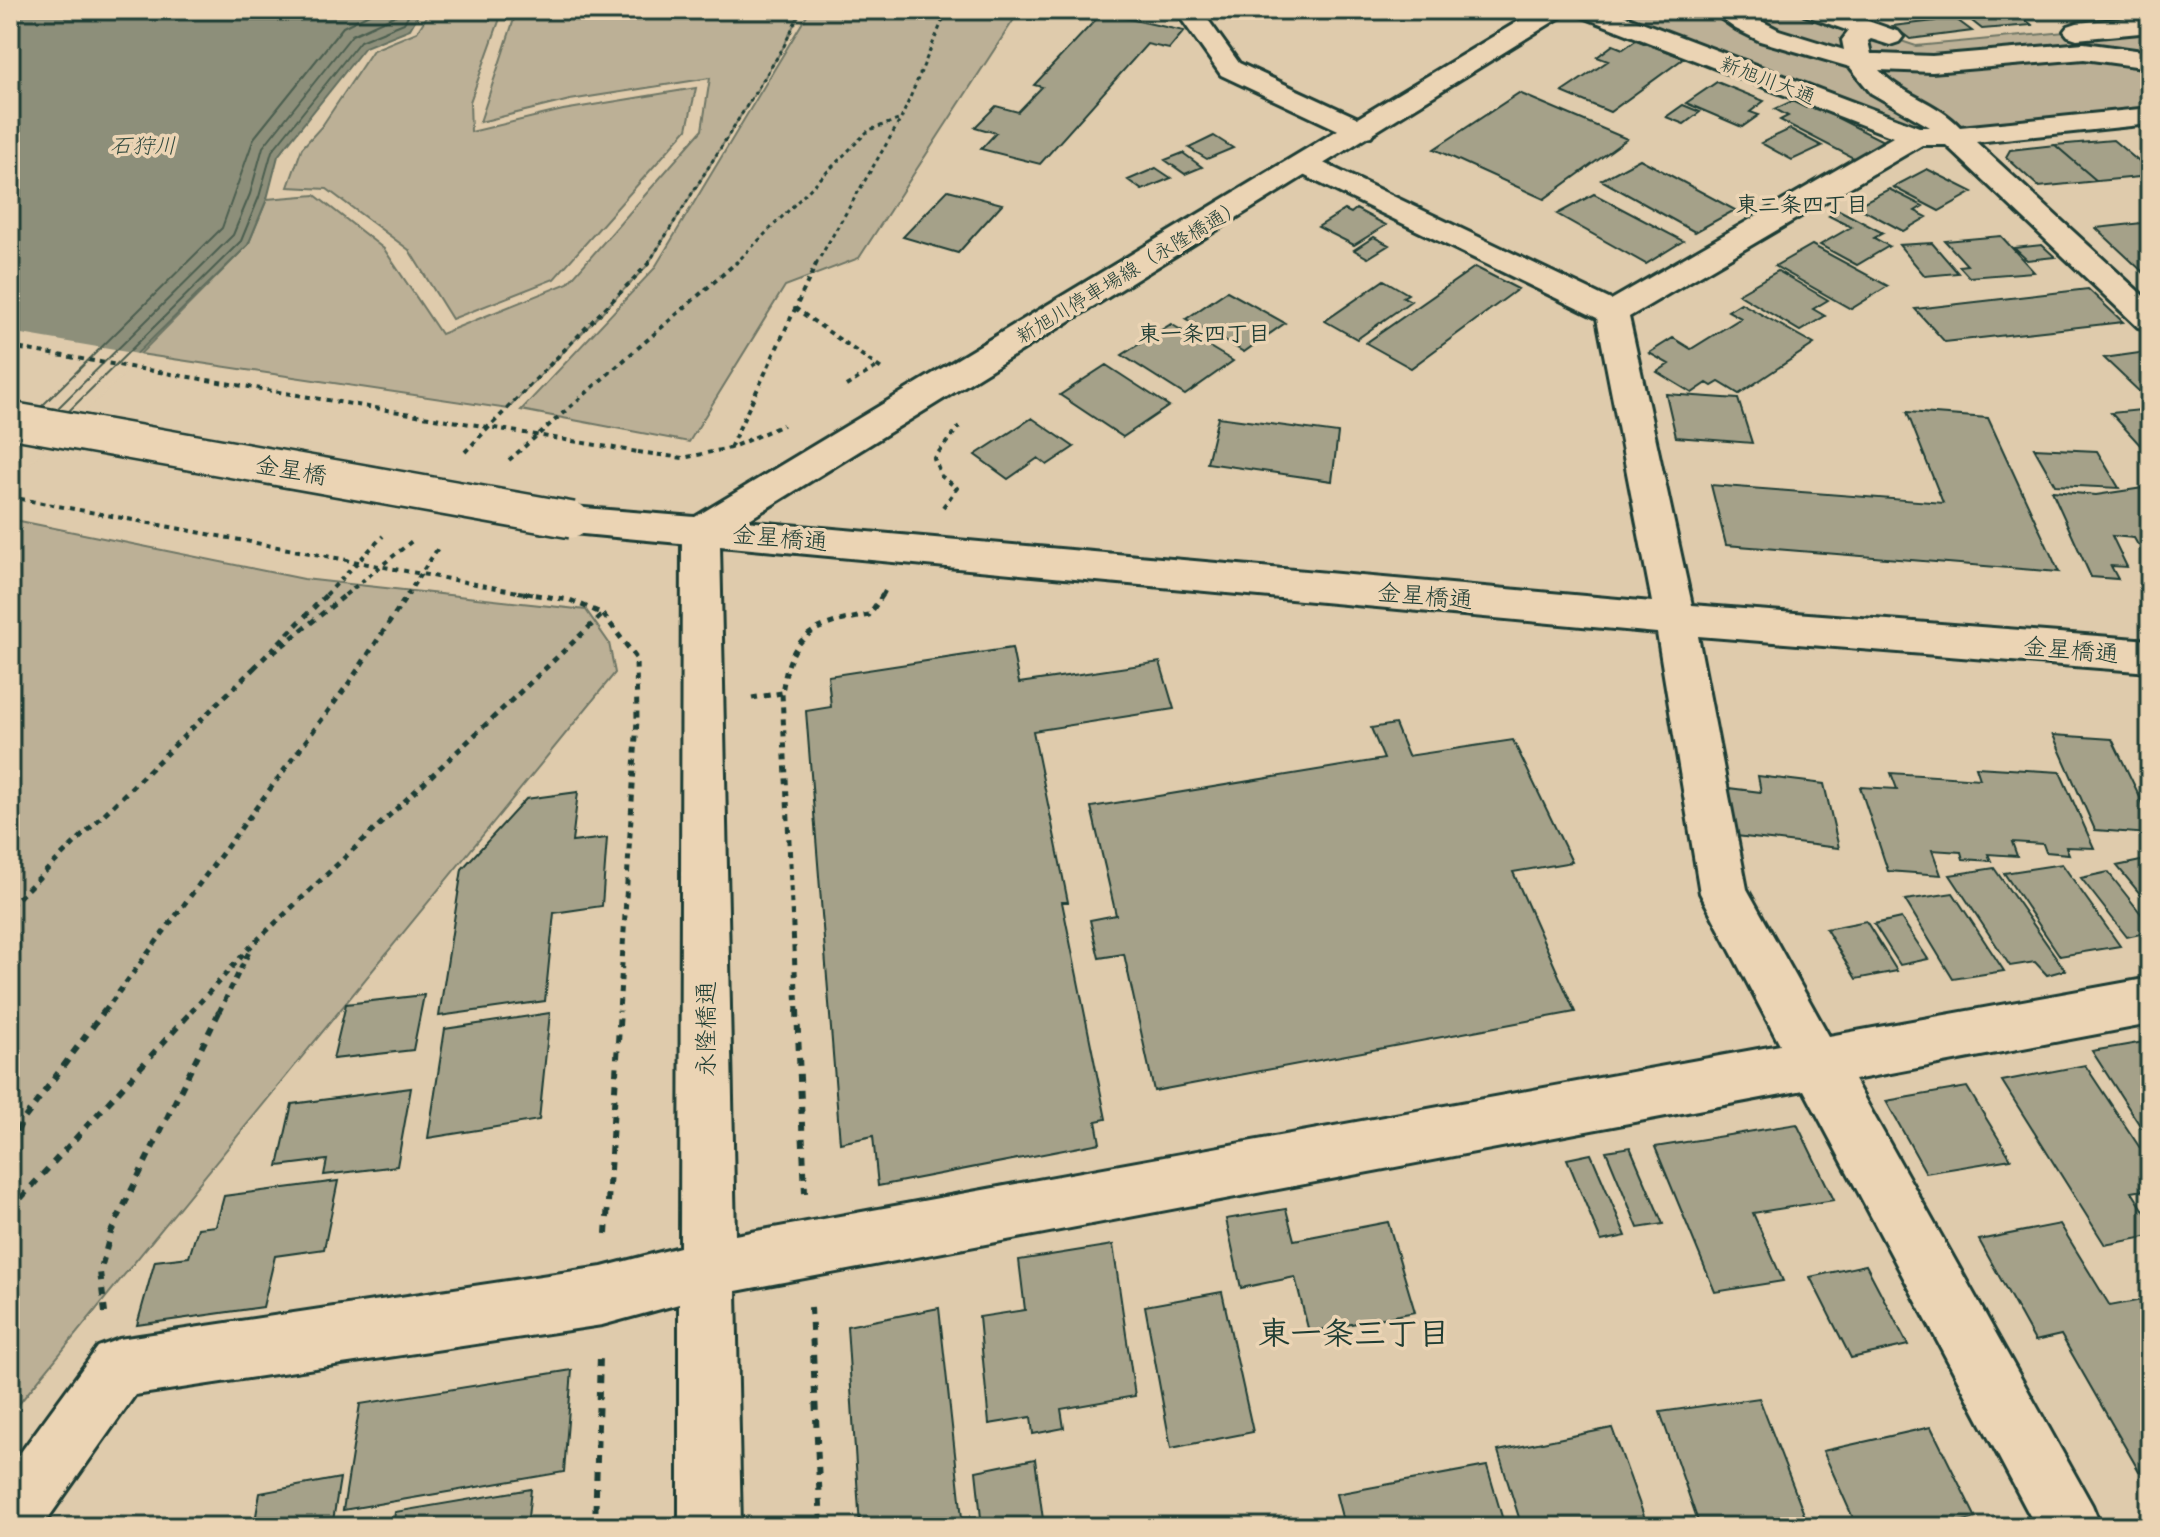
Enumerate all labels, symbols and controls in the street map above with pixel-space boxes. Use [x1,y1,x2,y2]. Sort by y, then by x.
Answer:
street label: 新旭川大通 [1716,54,1818,112]
water label: 石狩川 [110,135,176,162]
district label: 東二条四丁目 [1736,193,1868,221]
street label: 新旭川停車場線（永隆橋通） [1012,195,1248,351]
district label: 東一条四丁目 [1138,322,1270,350]
street label: 金星橋 [252,452,329,494]
street label: 金星橋通 [731,522,829,560]
street label: 金星橋通 [1376,580,1474,618]
street label: 金星橋通 [2022,634,2120,672]
street label: 永隆橋通 [694,981,724,1077]
district label: 東一条三丁目 [1258,1317,1450,1357]

